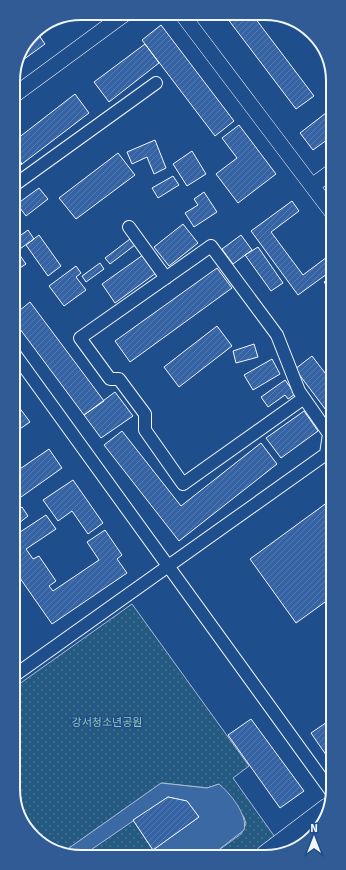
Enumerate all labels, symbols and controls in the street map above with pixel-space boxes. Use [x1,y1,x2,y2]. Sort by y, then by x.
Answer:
park label: 강서청소년공원 [72,716,142,729]
north arrow [294,818,334,858]
text: N [310,822,318,835]

